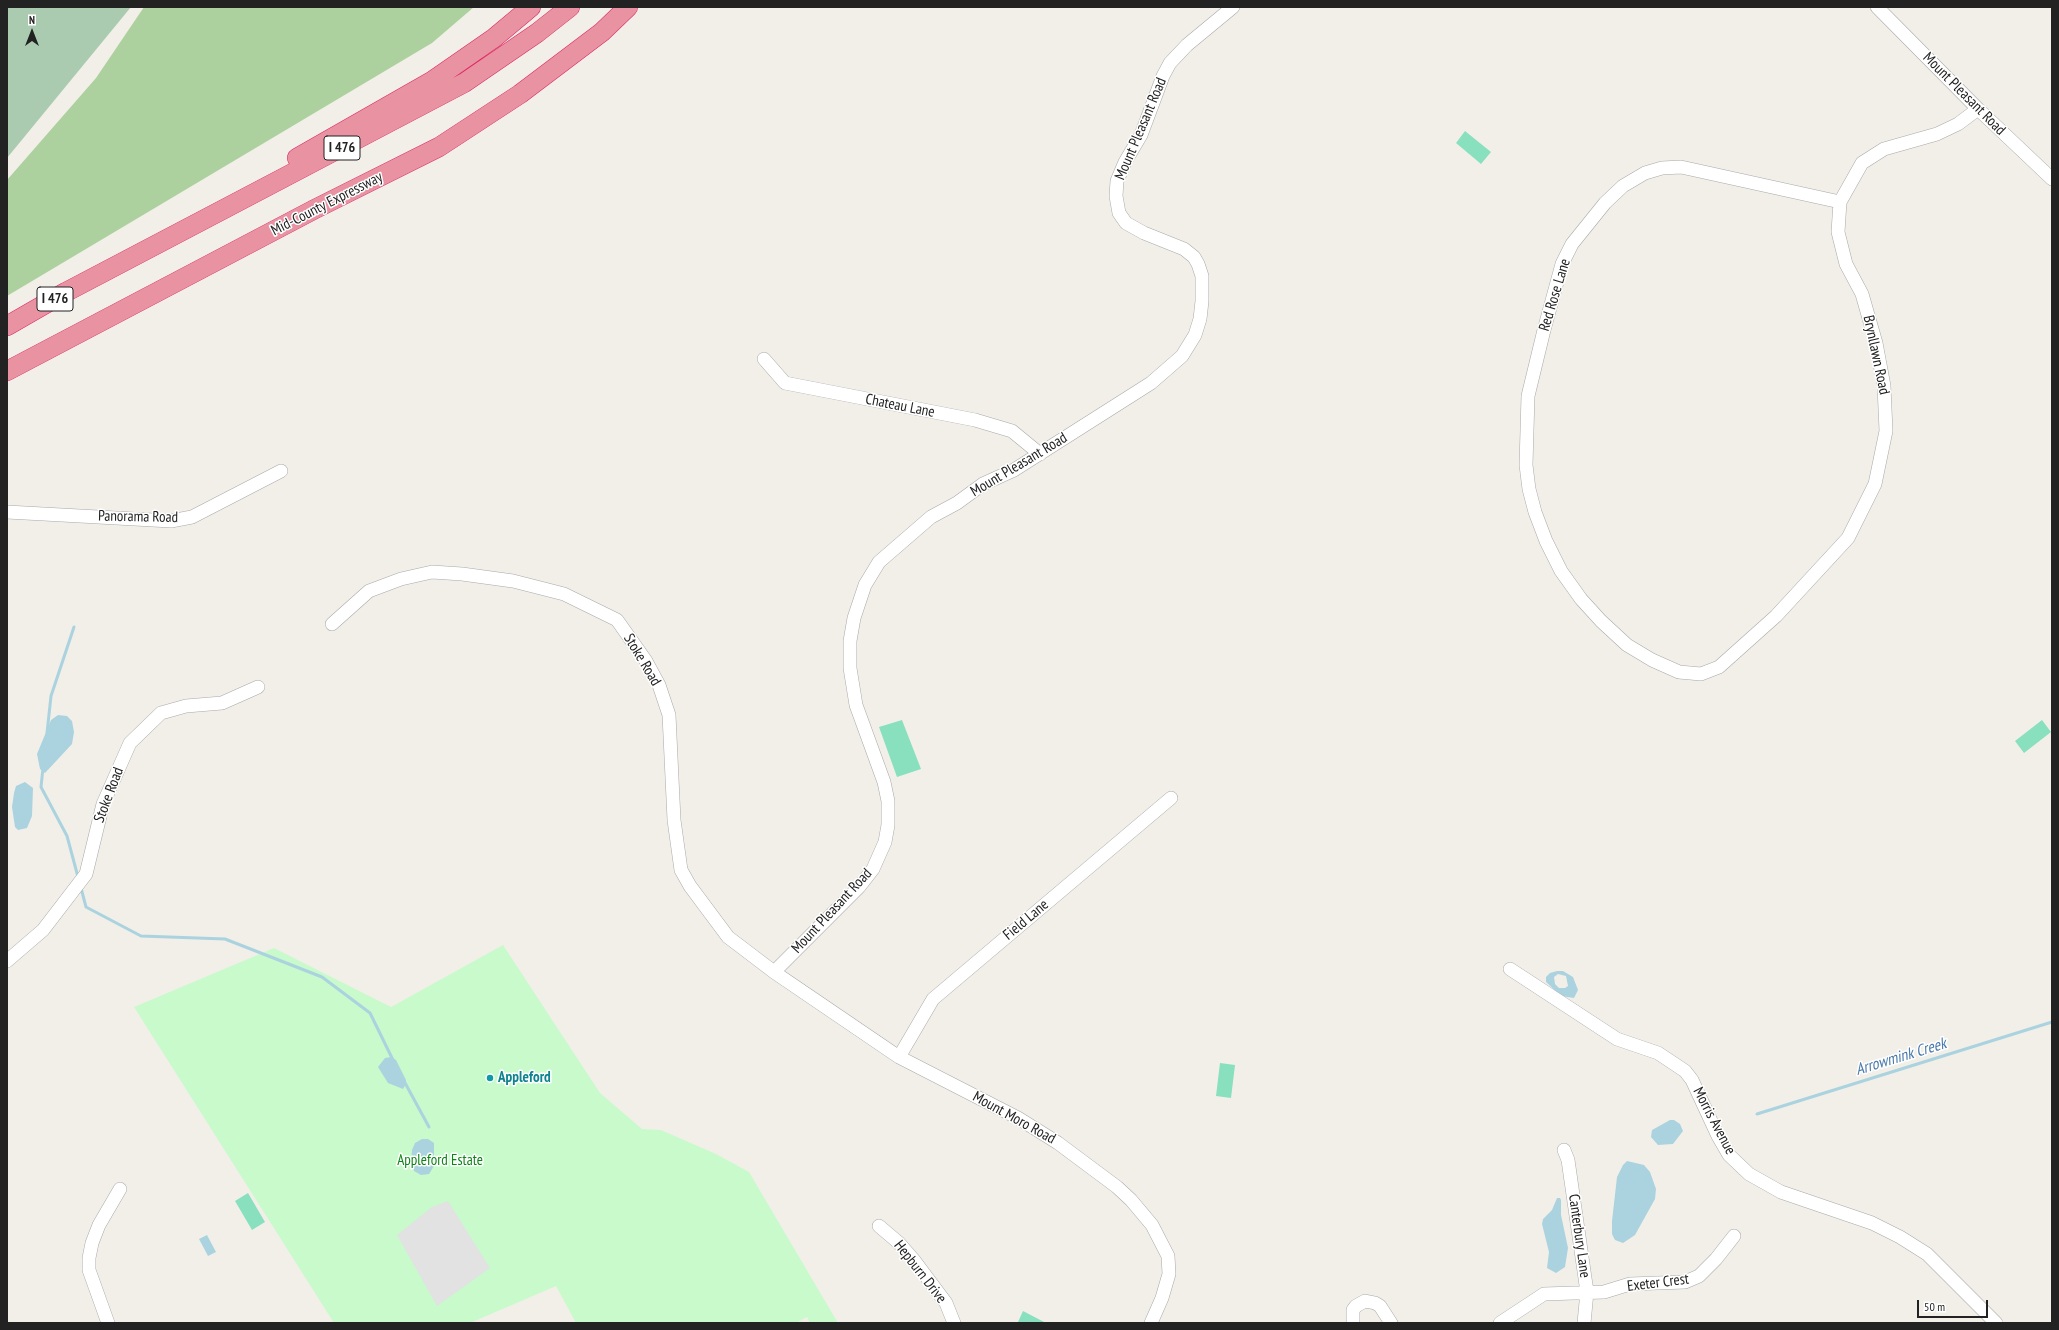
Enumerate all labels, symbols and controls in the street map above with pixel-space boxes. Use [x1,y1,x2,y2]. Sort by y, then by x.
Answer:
north arrow [12,12,52,52]
text: N [29,13,35,27]
street label: Mount Pleasant Road [1919,49,2009,139]
street label: Mount Pleasant Road [1111,75,1171,183]
road number: I 476 [324,136,360,160]
street label: Mid-County Expressway [268,168,386,240]
street label: Red Rose Lane [1535,257,1575,333]
road number: I 476 [37,287,73,311]
street label: Brynllawn Road [1859,314,1893,396]
street label: Chateau Lane [864,390,936,422]
street label: Mount Pleasant Road [967,429,1071,501]
street label: Panorama Road [98,507,178,527]
street label: Stoke Road [619,631,665,689]
street label: Stoke Road [90,765,128,825]
street label: Mount Pleasant Road [788,865,876,957]
street label: Field Lane [1000,896,1052,944]
water label: Arrowmink Creek [1853,1034,1949,1080]
place label: Appleford [498,1069,551,1087]
marker: Appleford [485,1073,495,1083]
street label: Morris Avenue [1689,1084,1739,1158]
street label: Mount Moro Road [969,1088,1059,1148]
park label: Appleford Estate [397,1152,483,1170]
street label: Canterbury Lane [1564,1193,1594,1279]
street label: Hepburn Drive [890,1237,950,1307]
street label: Exeter Crest [1626,1270,1690,1296]
scale bar [1919,1292,1990,1318]
text: 50 m [1924,1299,1945,1314]

